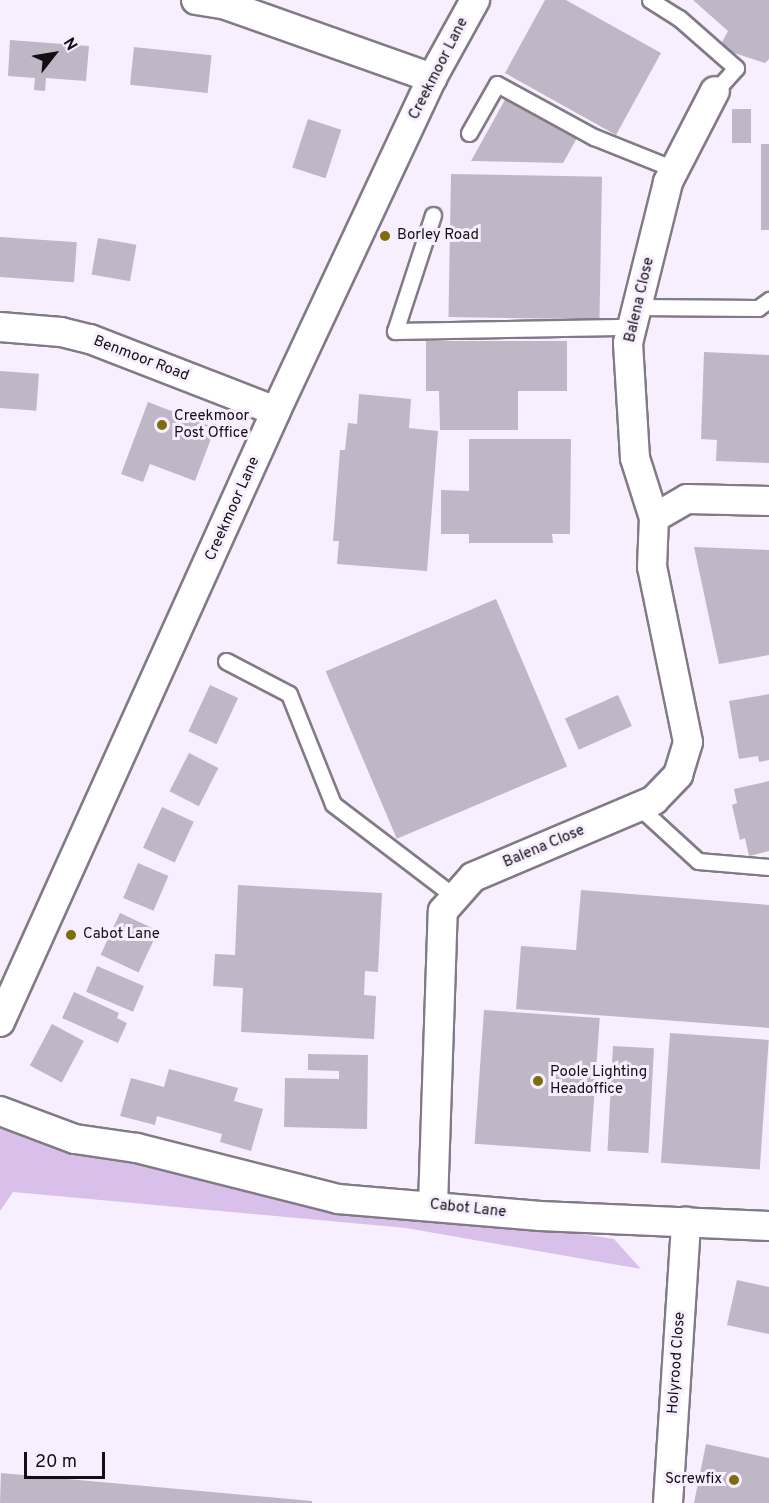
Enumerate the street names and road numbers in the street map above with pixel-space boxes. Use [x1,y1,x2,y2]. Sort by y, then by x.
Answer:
street label: Creekmoor Lane [406,15,472,123]
street label: Balena Close [621,256,659,344]
street label: Benmoor Road [91,333,191,385]
street label: Creekmoor Lane [202,454,264,564]
street label: Balena Close [501,822,587,872]
street label: Cabot Lane [429,1196,507,1222]
street label: Holyrood Close [664,1311,690,1415]

